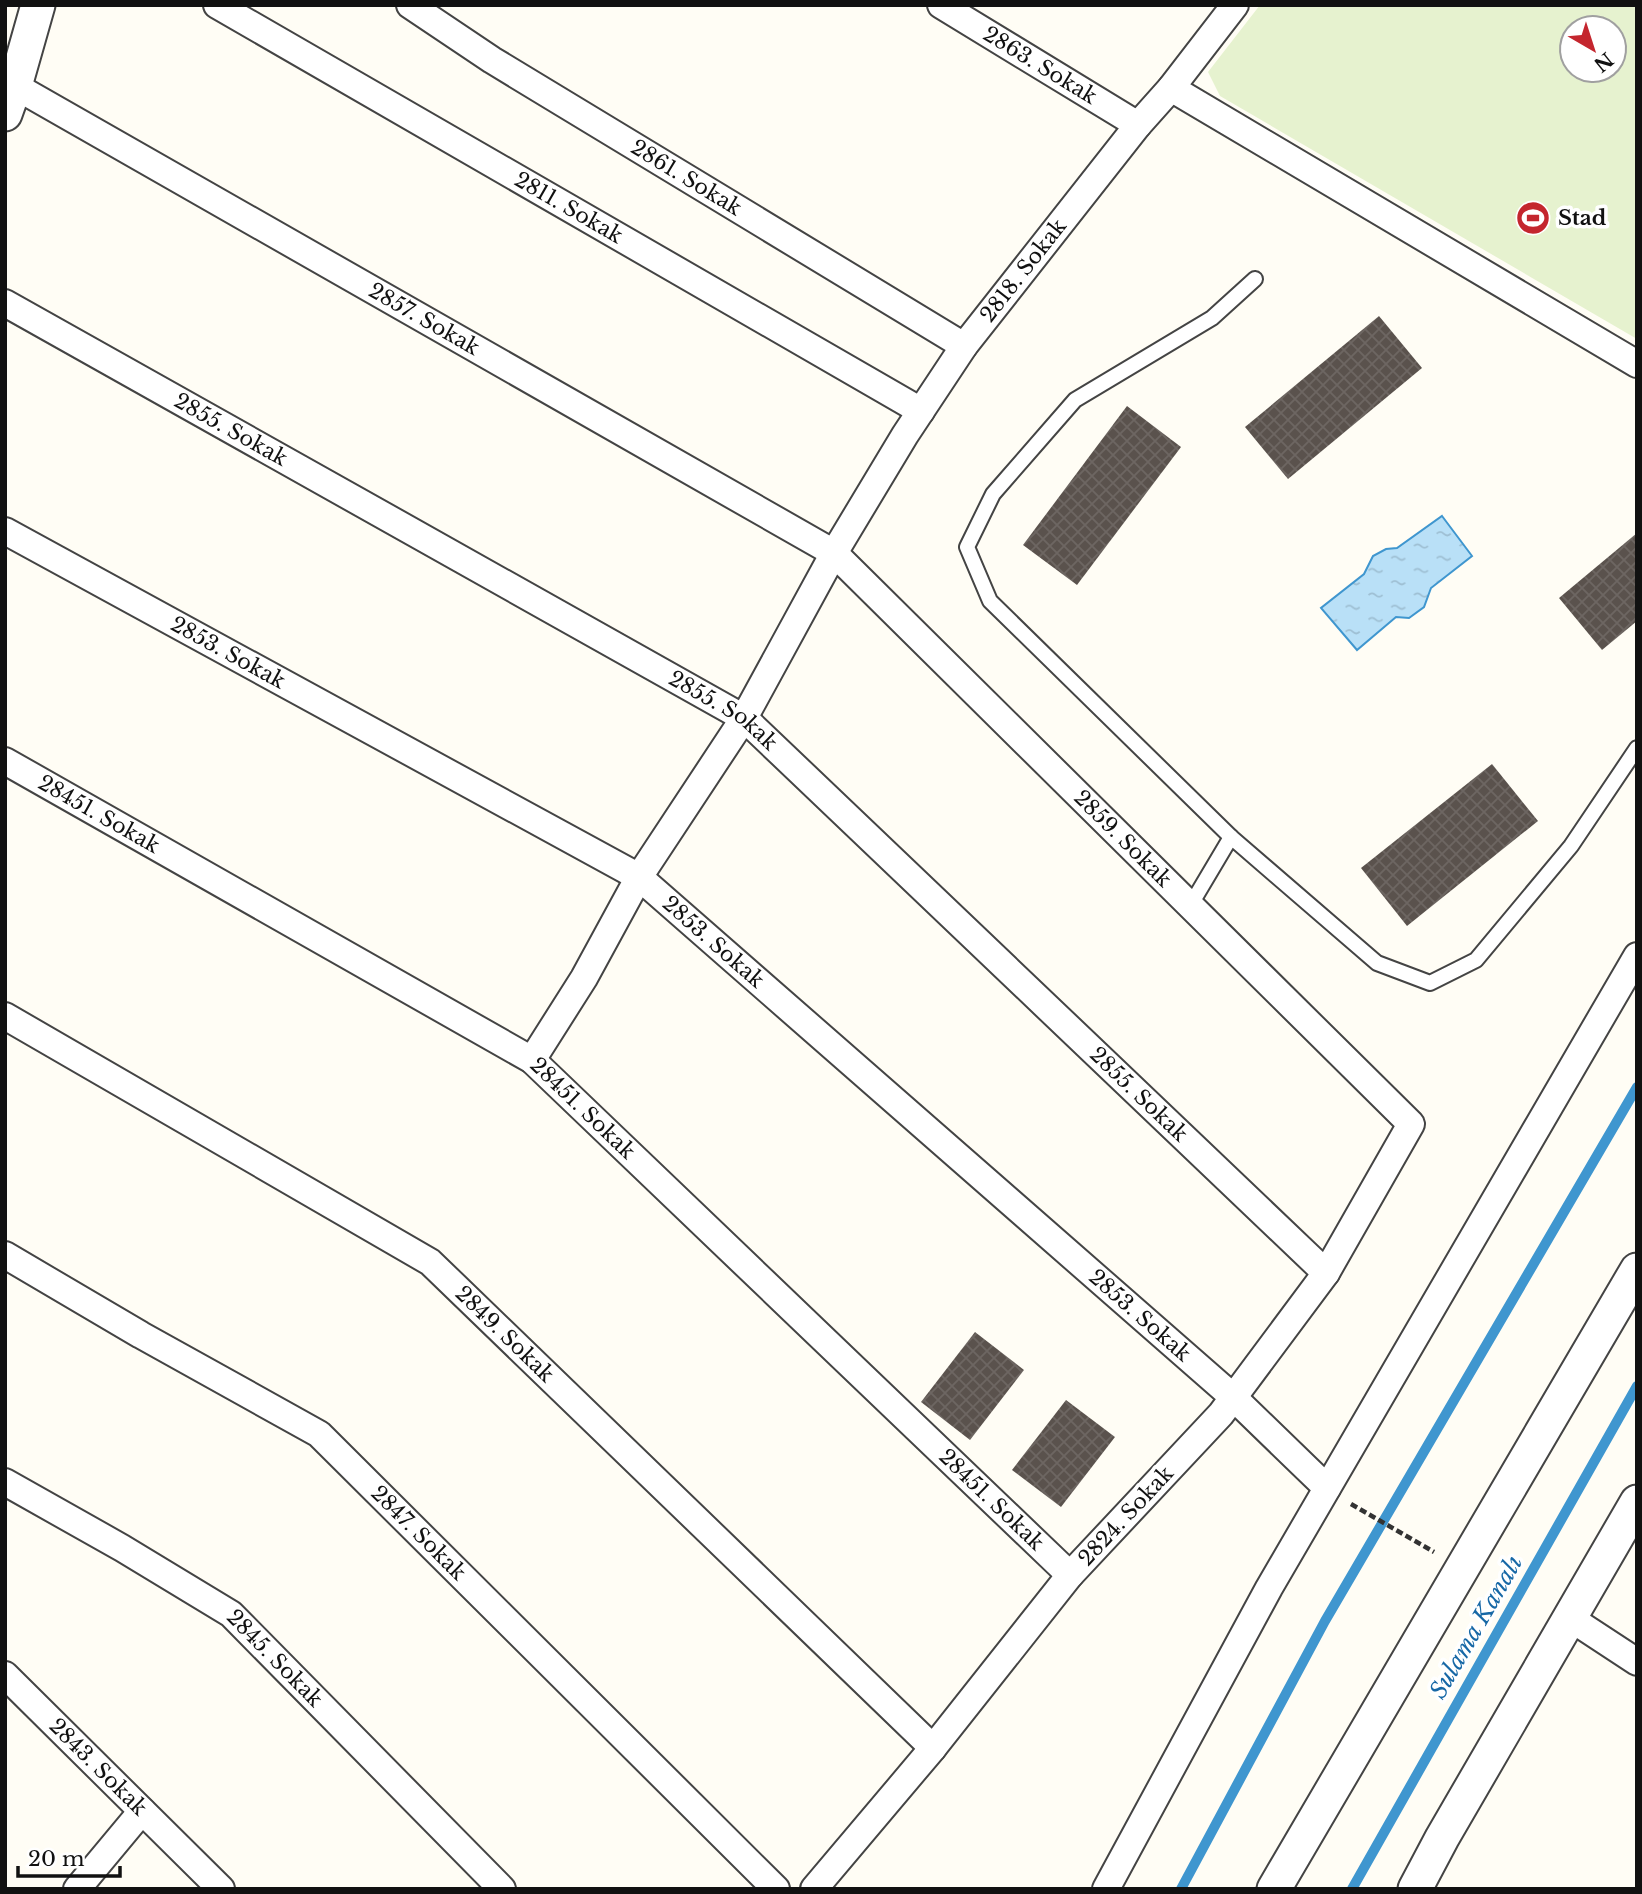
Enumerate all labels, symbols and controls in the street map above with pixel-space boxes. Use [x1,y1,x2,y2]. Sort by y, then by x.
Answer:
north arrow [1558,14,1628,84]
street label: 2863. Sokak [978,21,1102,110]
text: N [1589,47,1618,76]
street label: 2861. Sokak [626,134,747,221]
street label: 2811. Sokak [510,166,628,249]
sports icon: Stad [1514,199,1552,237]
place label: Stad [1558,205,1607,231]
street label: 2818. Sokak [975,214,1072,327]
street label: 2857. Sokak [364,277,484,361]
street label: 2855. Sokak [170,388,292,472]
street label: 2853. Sokak [166,611,290,695]
street label: 2855. Sokak [664,665,783,756]
street label: 28451. Sokak [34,770,164,859]
street label: 2859. Sokak [1068,785,1177,893]
street label: 2853. Sokak [657,890,770,994]
street label: 2855. Sokak [1084,1042,1193,1147]
street label: 28451. Sokak [525,1052,641,1165]
street label: 2853. Sokak [1084,1264,1196,1367]
street label: 2849. Sokak [450,1281,560,1388]
street label: 28451. Sokak [933,1444,1050,1556]
street label: 2824. Sokak [1073,1461,1179,1571]
street label: 2847. Sokak [366,1480,472,1586]
water label: Sulama Kanalı [1424,1550,1528,1703]
street label: 2845. Sokak [221,1604,328,1712]
street label: 2843. Sokak [44,1713,152,1821]
scale bar [18,1834,119,1878]
text: 20 m [28,1846,85,1872]

